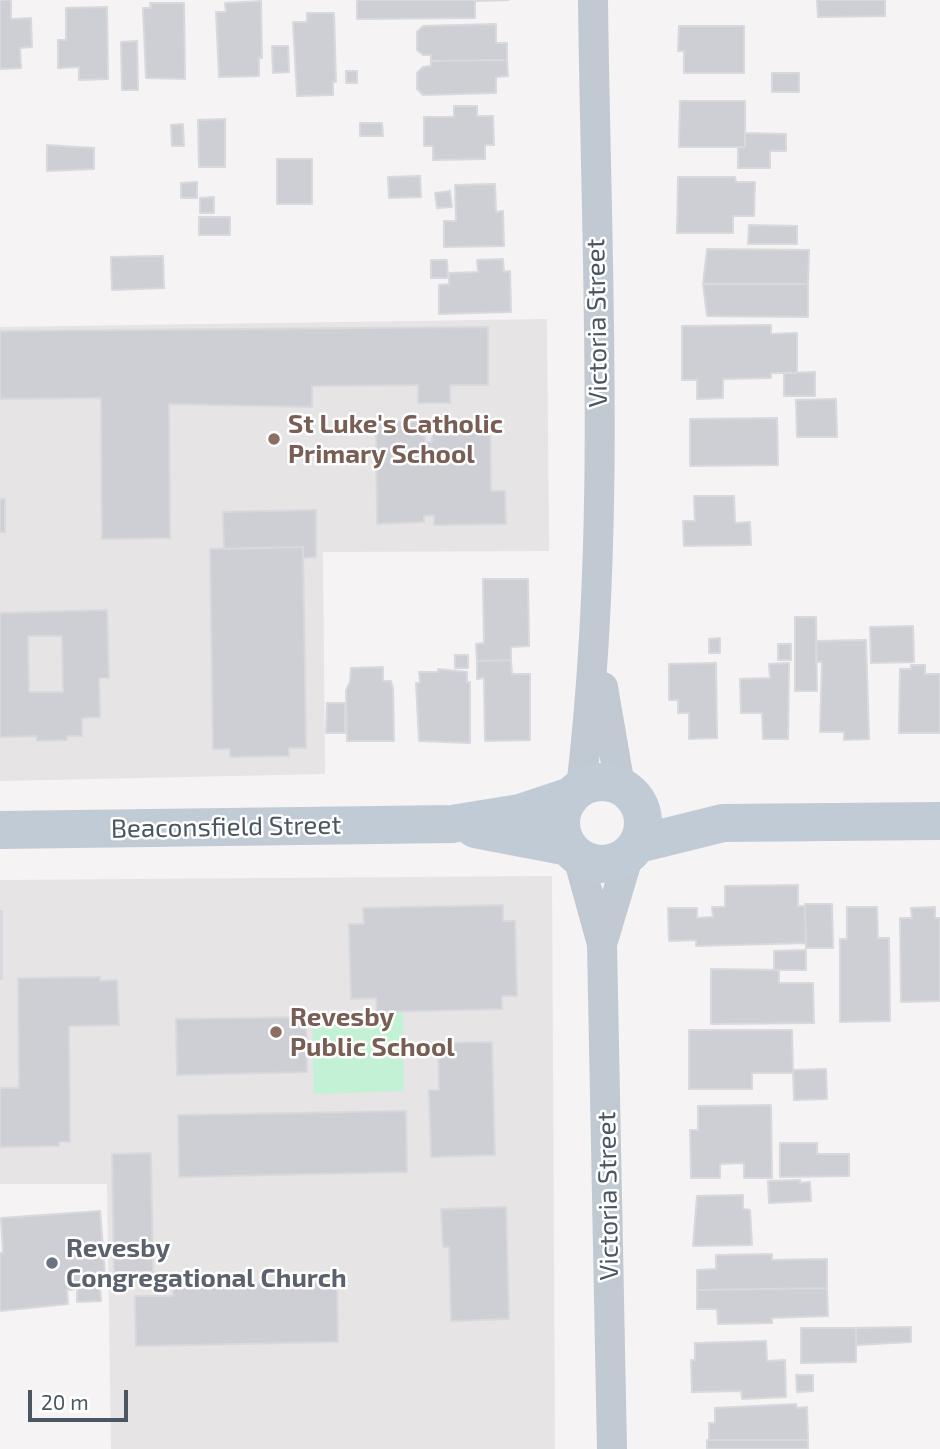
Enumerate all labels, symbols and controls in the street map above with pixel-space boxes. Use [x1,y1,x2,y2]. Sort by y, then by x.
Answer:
street label: Victoria Street [580,238,614,408]
place label: St Luke's Catholic Primary School [288,408,503,470]
marker: St Luke's Catholic Primary School [266,431,282,447]
street label: Beaconsfield Street [111,809,341,845]
place label: Revesby Public School [290,1001,455,1062]
marker: Revesby Public School [268,1024,284,1040]
street label: Victoria Street [591,1111,625,1281]
place label: Revesby Congregational Church [66,1232,347,1294]
marker: Revesby Congregational Church [44,1255,60,1271]
scale bar [32,1376,131,1420]
text: 20 m [41,1389,89,1414]

